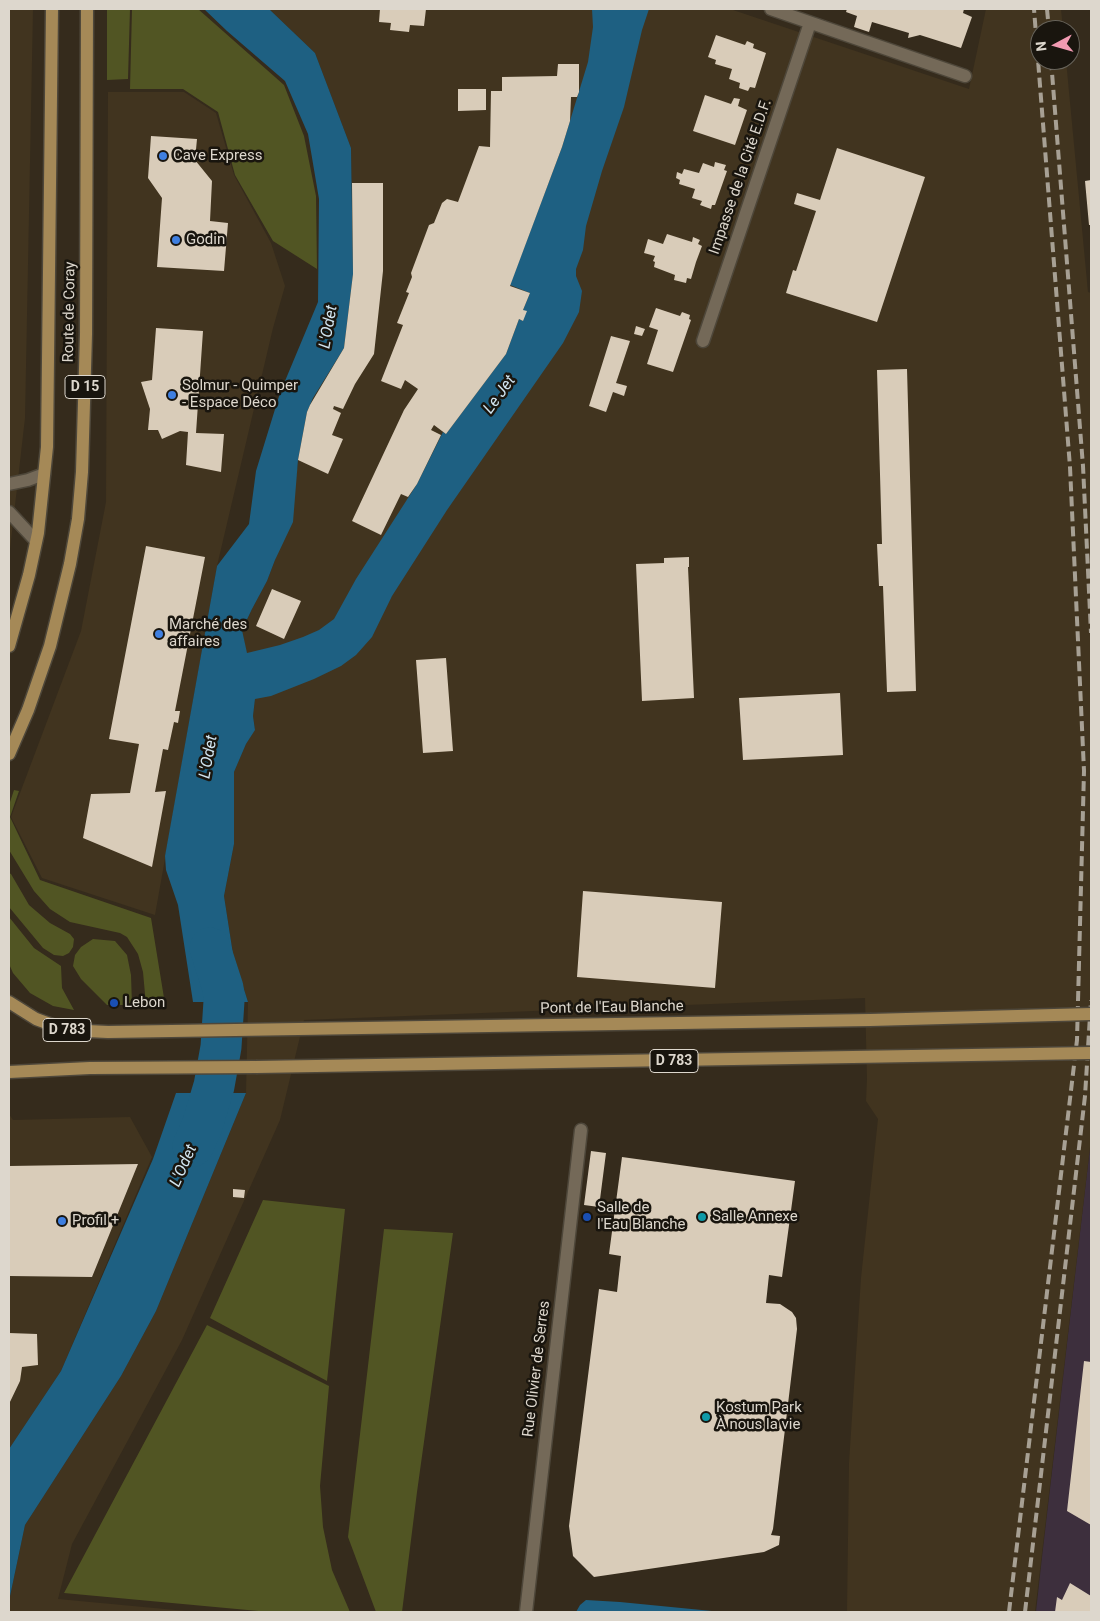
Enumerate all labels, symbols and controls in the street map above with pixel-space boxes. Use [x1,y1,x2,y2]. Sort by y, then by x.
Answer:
north arrow [1030,20,1080,70]
text: N [1033,41,1050,52]
street label: Impasse de la Cité E.D.F. [706,97,776,257]
place label: Cave Express [173,147,262,165]
marker: Cave Express [157,150,169,162]
place label: Godin [186,231,225,249]
marker: Godin [170,234,182,246]
street label: Route de Coray [60,261,80,363]
water label: L'Odet [316,304,342,350]
water label: Le Jet [480,372,520,418]
road number: D 15 [65,376,105,398]
place label: Solmur - Quimper - Espace Déco [182,377,298,412]
marker: Solmur - Quimper - Espace Déco [166,389,178,401]
place label: Marché des affaires [169,616,247,651]
marker: Marché des affaires [153,628,165,640]
water label: L'Odet [196,734,222,780]
place label: Lebon [124,994,165,1012]
marker: Lebon [108,997,120,1009]
street label: Pont de l'Eau Blanche [540,998,684,1018]
road number: D 783 [43,1018,91,1042]
road number: D 783 [650,1050,698,1072]
water label: L'Odet [166,1142,202,1190]
place label: Salle de l'Eau Blanche [597,1199,685,1234]
place label: Salle Annexe [712,1208,798,1226]
marker: Salle de l'Eau Blanche [581,1211,593,1223]
marker: Salle Annexe [696,1211,708,1223]
place label: Profil + [72,1212,119,1230]
marker: Profil + [56,1215,68,1227]
street label: Rue Olivier de Serres [520,1300,554,1438]
place label: Kostum Park À nous la vie [716,1399,802,1434]
marker: Kostum Park À nous la vie [700,1411,712,1423]

